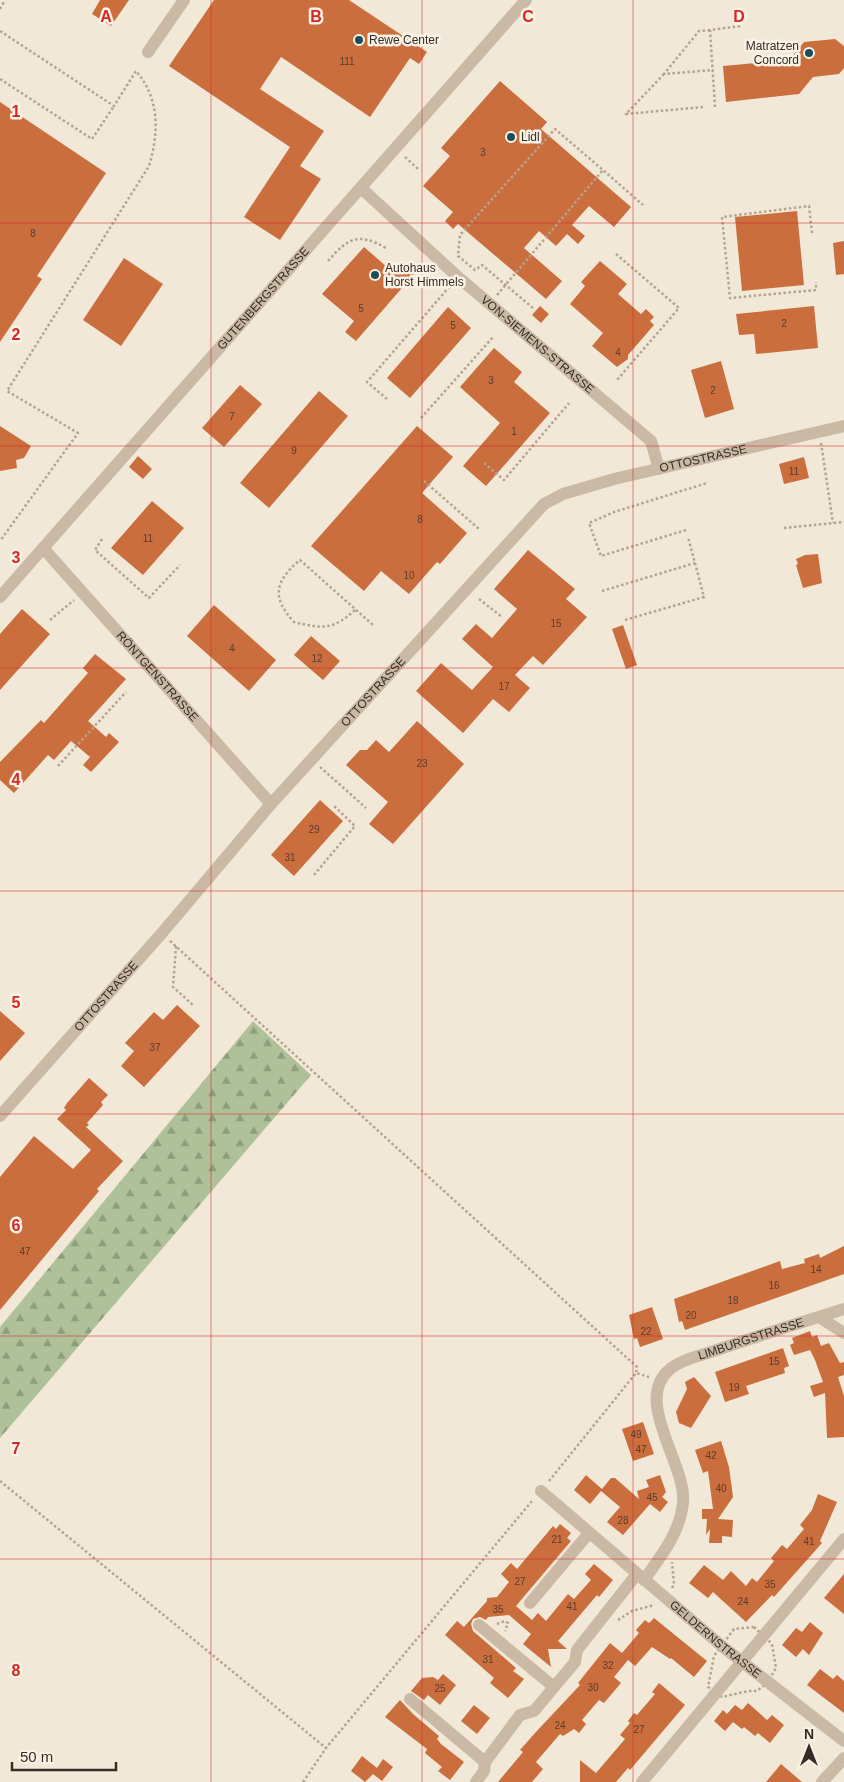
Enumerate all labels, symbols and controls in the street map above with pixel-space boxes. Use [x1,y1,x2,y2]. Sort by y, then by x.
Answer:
text: A [100,8,112,25]
text: B [310,8,322,25]
text: C [522,8,534,25]
text: D [733,8,745,25]
place label: Rewe Center [369,33,439,47]
marker: Rewe Center [353,34,365,46]
place label: Matratzen Concord [746,39,799,67]
marker: Matratzen Concord [803,47,815,59]
house number: 111 [339,56,355,67]
text: 1 [12,103,21,120]
place label: Lidl [521,130,540,144]
marker: Lidl [505,131,517,143]
house number: 3 [480,147,486,158]
house number: 8 [30,228,36,239]
street label: GUTENBERGSTRASSE [214,244,312,353]
place label: Autohaus Horst Himmels [385,261,464,289]
marker: Autohaus Horst Himmels [369,269,381,281]
street label: VON-SIEMENS-STRASSE [478,293,597,397]
house number: 5 [358,303,364,314]
house number: 2 [781,318,787,329]
house number: 5 [450,320,456,331]
text: 2 [12,326,21,343]
house number: 4 [615,347,621,358]
house number: 3 [488,375,494,386]
house number: 2 [710,385,716,396]
house number: 7 [229,411,235,422]
house number: 1 [511,426,517,437]
street label: OTTOSTRASSE [658,442,748,475]
house number: 9 [291,445,297,456]
house number: 11 [789,466,800,477]
house number: 8 [417,514,423,525]
house number: 11 [143,533,154,544]
text: 3 [12,549,21,566]
house number: 10 [403,570,415,581]
house number: 15 [550,618,562,629]
street label: RÖNTGENSTRASSE [114,628,201,724]
house number: 4 [229,643,235,654]
house number: 12 [311,653,323,664]
street label: OTTOSTRASSE [338,654,408,730]
house number: 17 [498,681,510,692]
house number: 23 [416,758,428,769]
text: 4 [12,771,21,788]
house number: 29 [308,824,320,835]
house number: 31 [284,852,296,863]
street label: OTTOSTRASSE [71,958,141,1034]
text: 5 [12,994,21,1011]
house number: 37 [149,1042,161,1053]
text: 6 [12,1217,21,1234]
house number: 47 [19,1246,31,1257]
house number: 14 [810,1264,822,1275]
house number: 16 [768,1280,780,1291]
house number: 18 [727,1295,739,1306]
house number: 20 [685,1310,697,1321]
street label: LIMBURGSTRASSE [696,1315,806,1363]
house number: 22 [640,1326,652,1337]
house number: 15 [768,1356,780,1367]
house number: 19 [728,1382,740,1393]
house number: 49 [630,1429,642,1440]
text: 7 [12,1440,21,1457]
house number: 47 [635,1444,647,1455]
house number: 42 [705,1450,717,1461]
house number: 40 [715,1483,727,1494]
house number: 45 [646,1492,658,1503]
house number: 28 [617,1515,629,1526]
house number: 21 [551,1534,563,1545]
house number: 41 [803,1536,815,1547]
house number: 27 [514,1576,526,1587]
house number: 35 [764,1579,776,1590]
house number: 24 [737,1596,749,1607]
street label: GELDERNSTRASSE [667,1598,764,1681]
house number: 41 [566,1601,578,1612]
house number: 35 [492,1604,504,1615]
house number: 31 [482,1654,494,1665]
house number: 32 [602,1660,614,1671]
text: 8 [12,1662,21,1679]
house number: 30 [587,1682,599,1693]
house number: 25 [434,1683,446,1694]
house number: 24 [554,1720,566,1731]
north arrow [784,1722,834,1772]
house number: 27 [633,1724,645,1735]
text: N [804,1726,814,1742]
scale bar [12,1740,116,1772]
text: 50 m [20,1748,53,1765]

